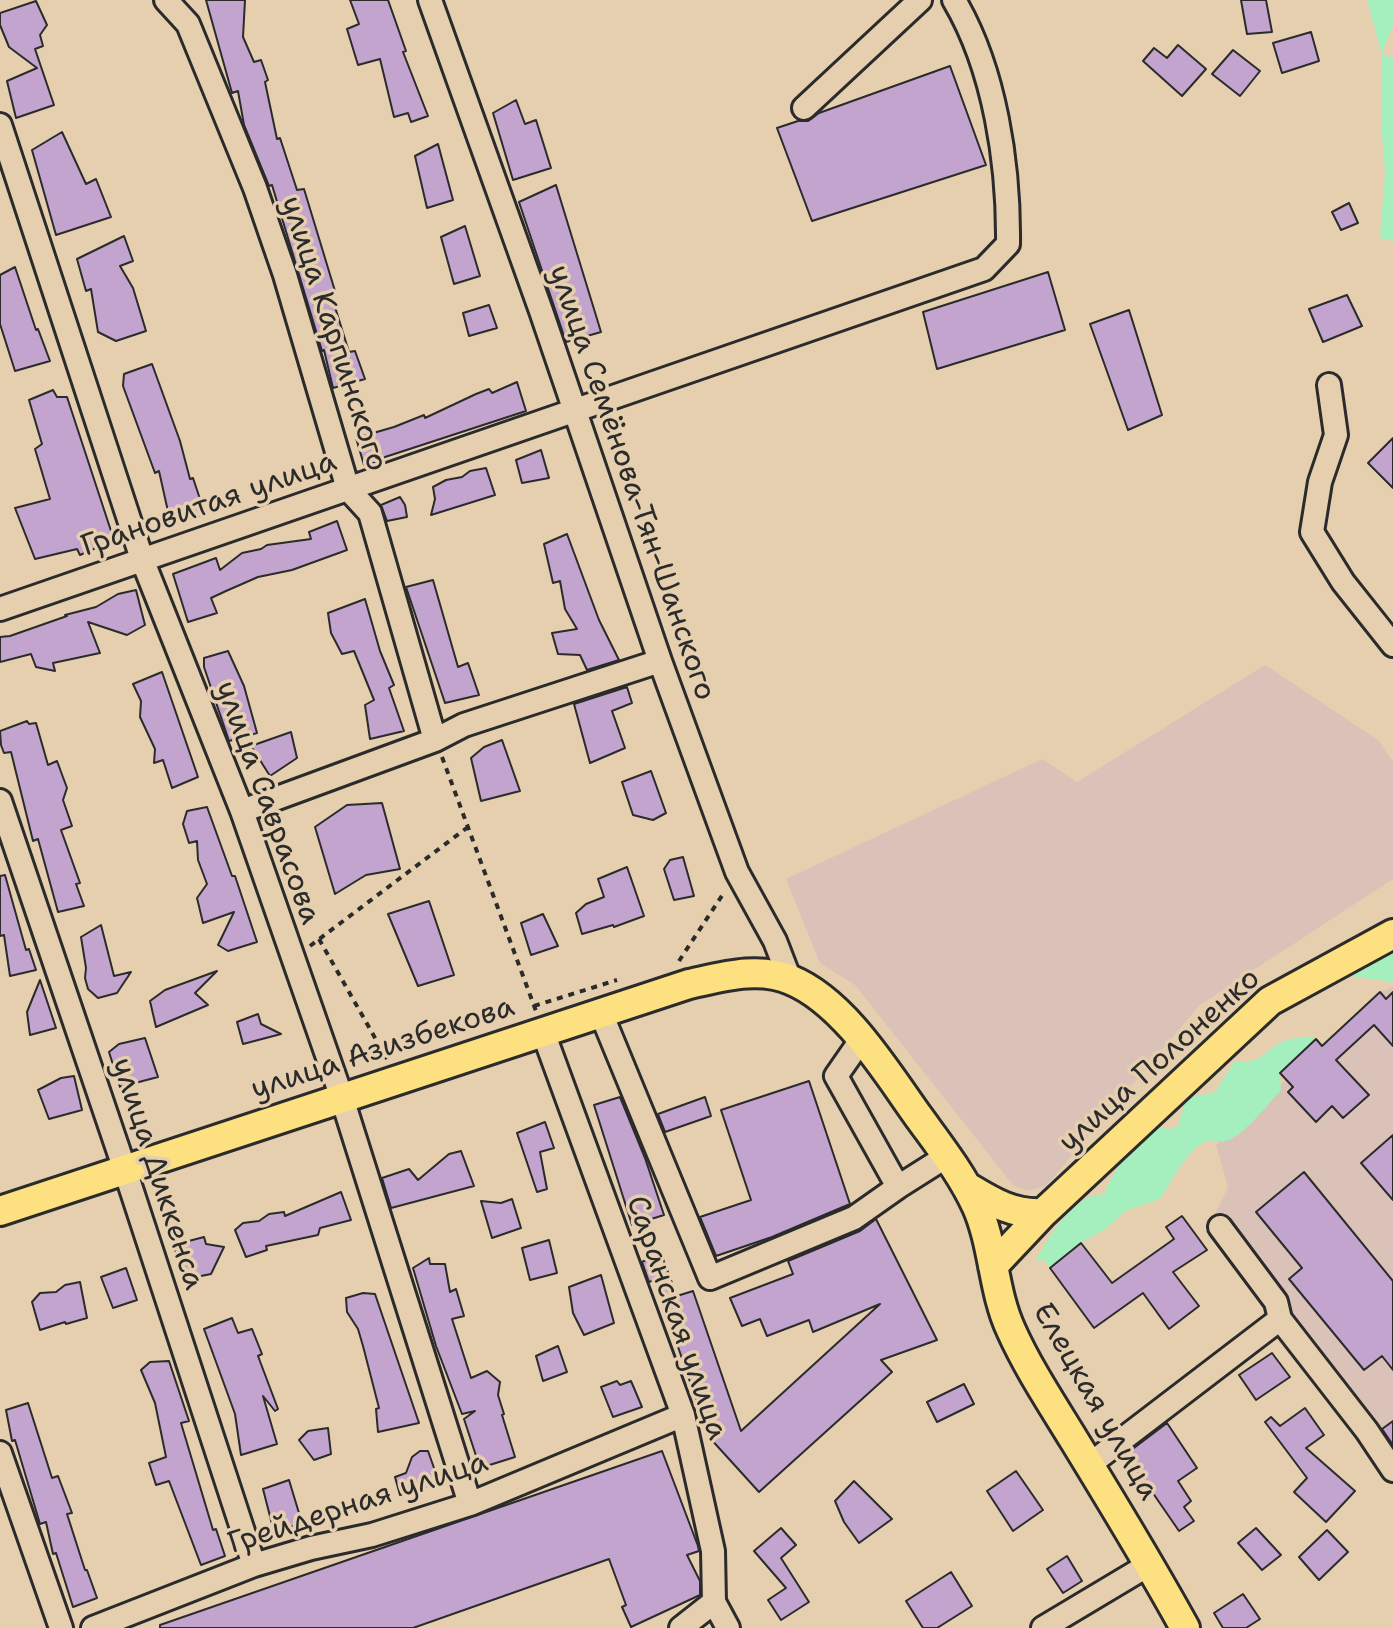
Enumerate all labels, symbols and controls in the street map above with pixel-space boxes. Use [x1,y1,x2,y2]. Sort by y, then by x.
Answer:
street label: улица Карпинского [272,192,394,476]
street label: улица Семёнова-Тян-Шанского [539,261,723,705]
street label: Грановитая улица [76,444,342,566]
street label: улица Саврасова [206,676,328,930]
street label: улица Полоненко [1052,961,1268,1161]
street label: улица Азизбекова [247,989,519,1109]
street label: улица Диккенса [103,1054,211,1294]
street label: Саранская улица [617,1191,735,1445]
street label: Елецкая улица [1024,1297,1166,1507]
street label: Грейдерная улица [223,1445,493,1563]

